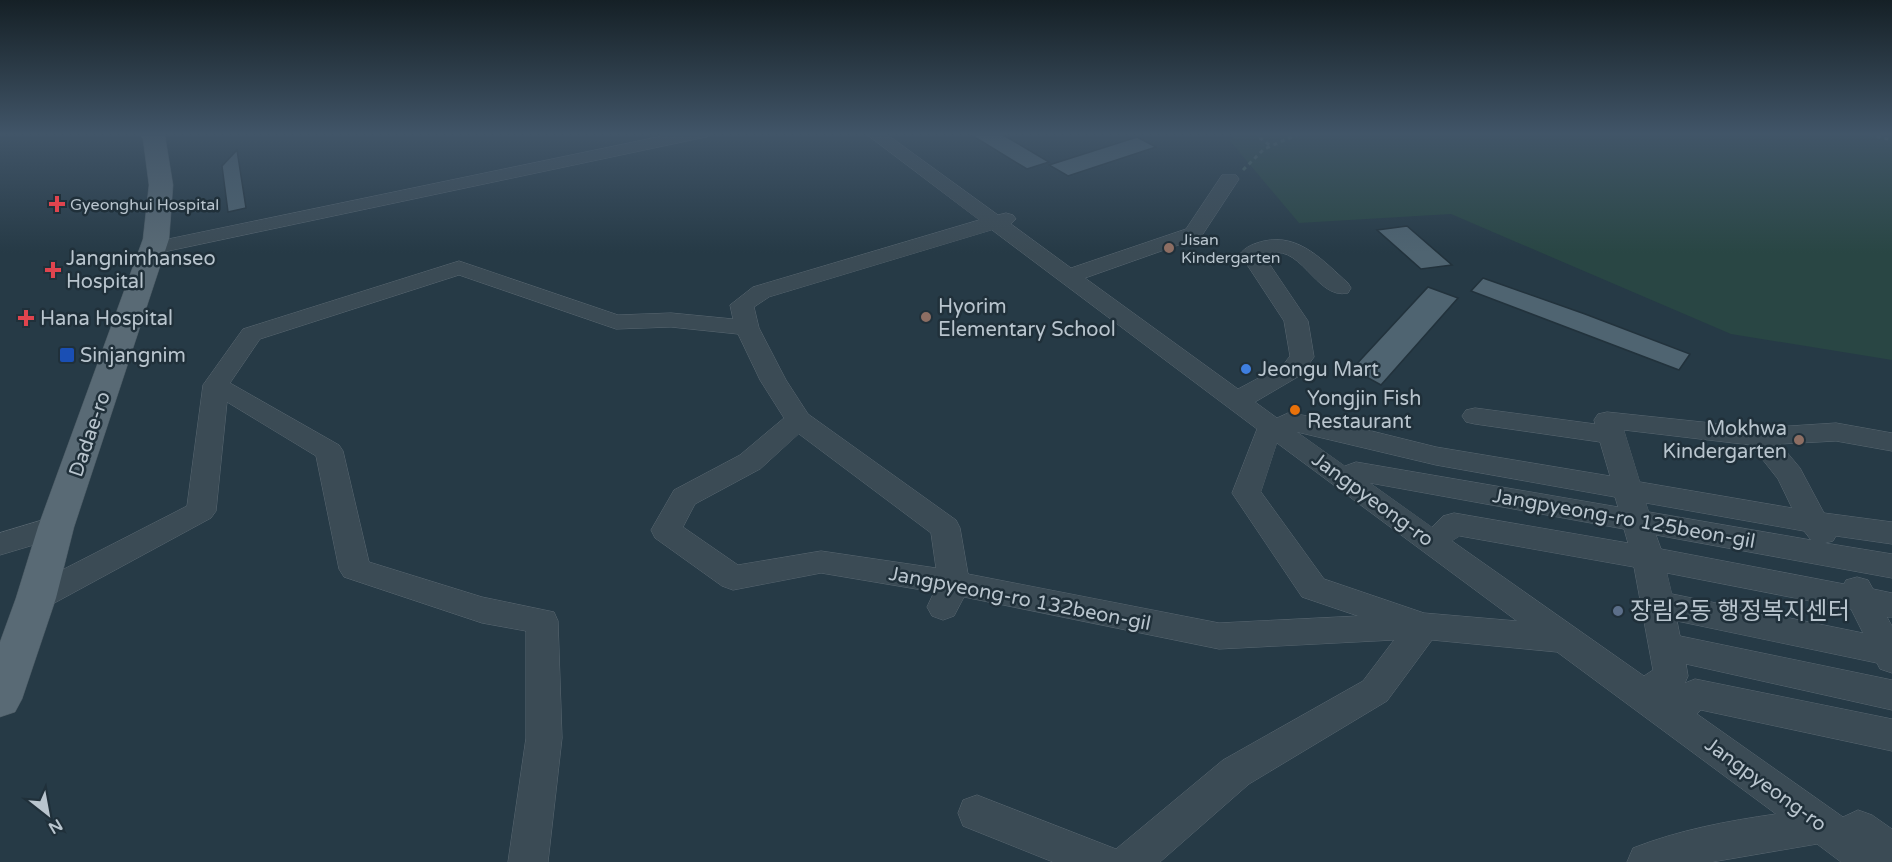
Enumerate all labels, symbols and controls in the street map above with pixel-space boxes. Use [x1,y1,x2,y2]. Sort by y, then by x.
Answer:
marker: Gyeonghui Hospital [48,195,66,213]
place label: Gyeonghui Hospital [70,195,219,215]
place label: Jisan Kindergarten [1181,230,1281,268]
marker: Jisan Kindergarten [1162,241,1176,255]
place label: Jangnimhanseo Hospital [66,247,216,294]
marker: Jangnimhanseo Hospital [44,261,62,279]
place label: Hyorim Elementary School [938,295,1116,342]
place label: Hana Hospital [40,307,173,331]
marker: Hana Hospital [17,309,35,327]
marker: Hyorim Elementary School [919,310,933,324]
place label: Sinjangnim [80,344,186,368]
marker: Sinjangnim [58,346,76,364]
place label: Jeongu Mart [1258,358,1379,382]
marker: Jeongu Mart [1239,362,1253,376]
place label: Yongjin Fish Restaurant [1307,387,1421,434]
street label: Dadae-ro [64,388,116,480]
marker: Yongjin Fish Restaurant [1288,403,1302,417]
place label: Mokhwa Kindergarten [1663,417,1787,464]
marker: Mokhwa Kindergarten [1792,433,1806,447]
street label: Jangpyeong-ro [1307,448,1438,552]
street label: Jangpyeong-ro 125beon-gil [1491,484,1757,554]
street label: Jangpyeong-ro 132beon-gil [887,562,1153,636]
place label: 장림2동 행정복지센터 [1630,597,1850,626]
marker: 장림2동 행정복지센터 [1611,604,1625,618]
street label: Jangpyeong-ro [1700,733,1831,837]
north arrow [18,784,78,844]
text: N [45,814,66,838]

